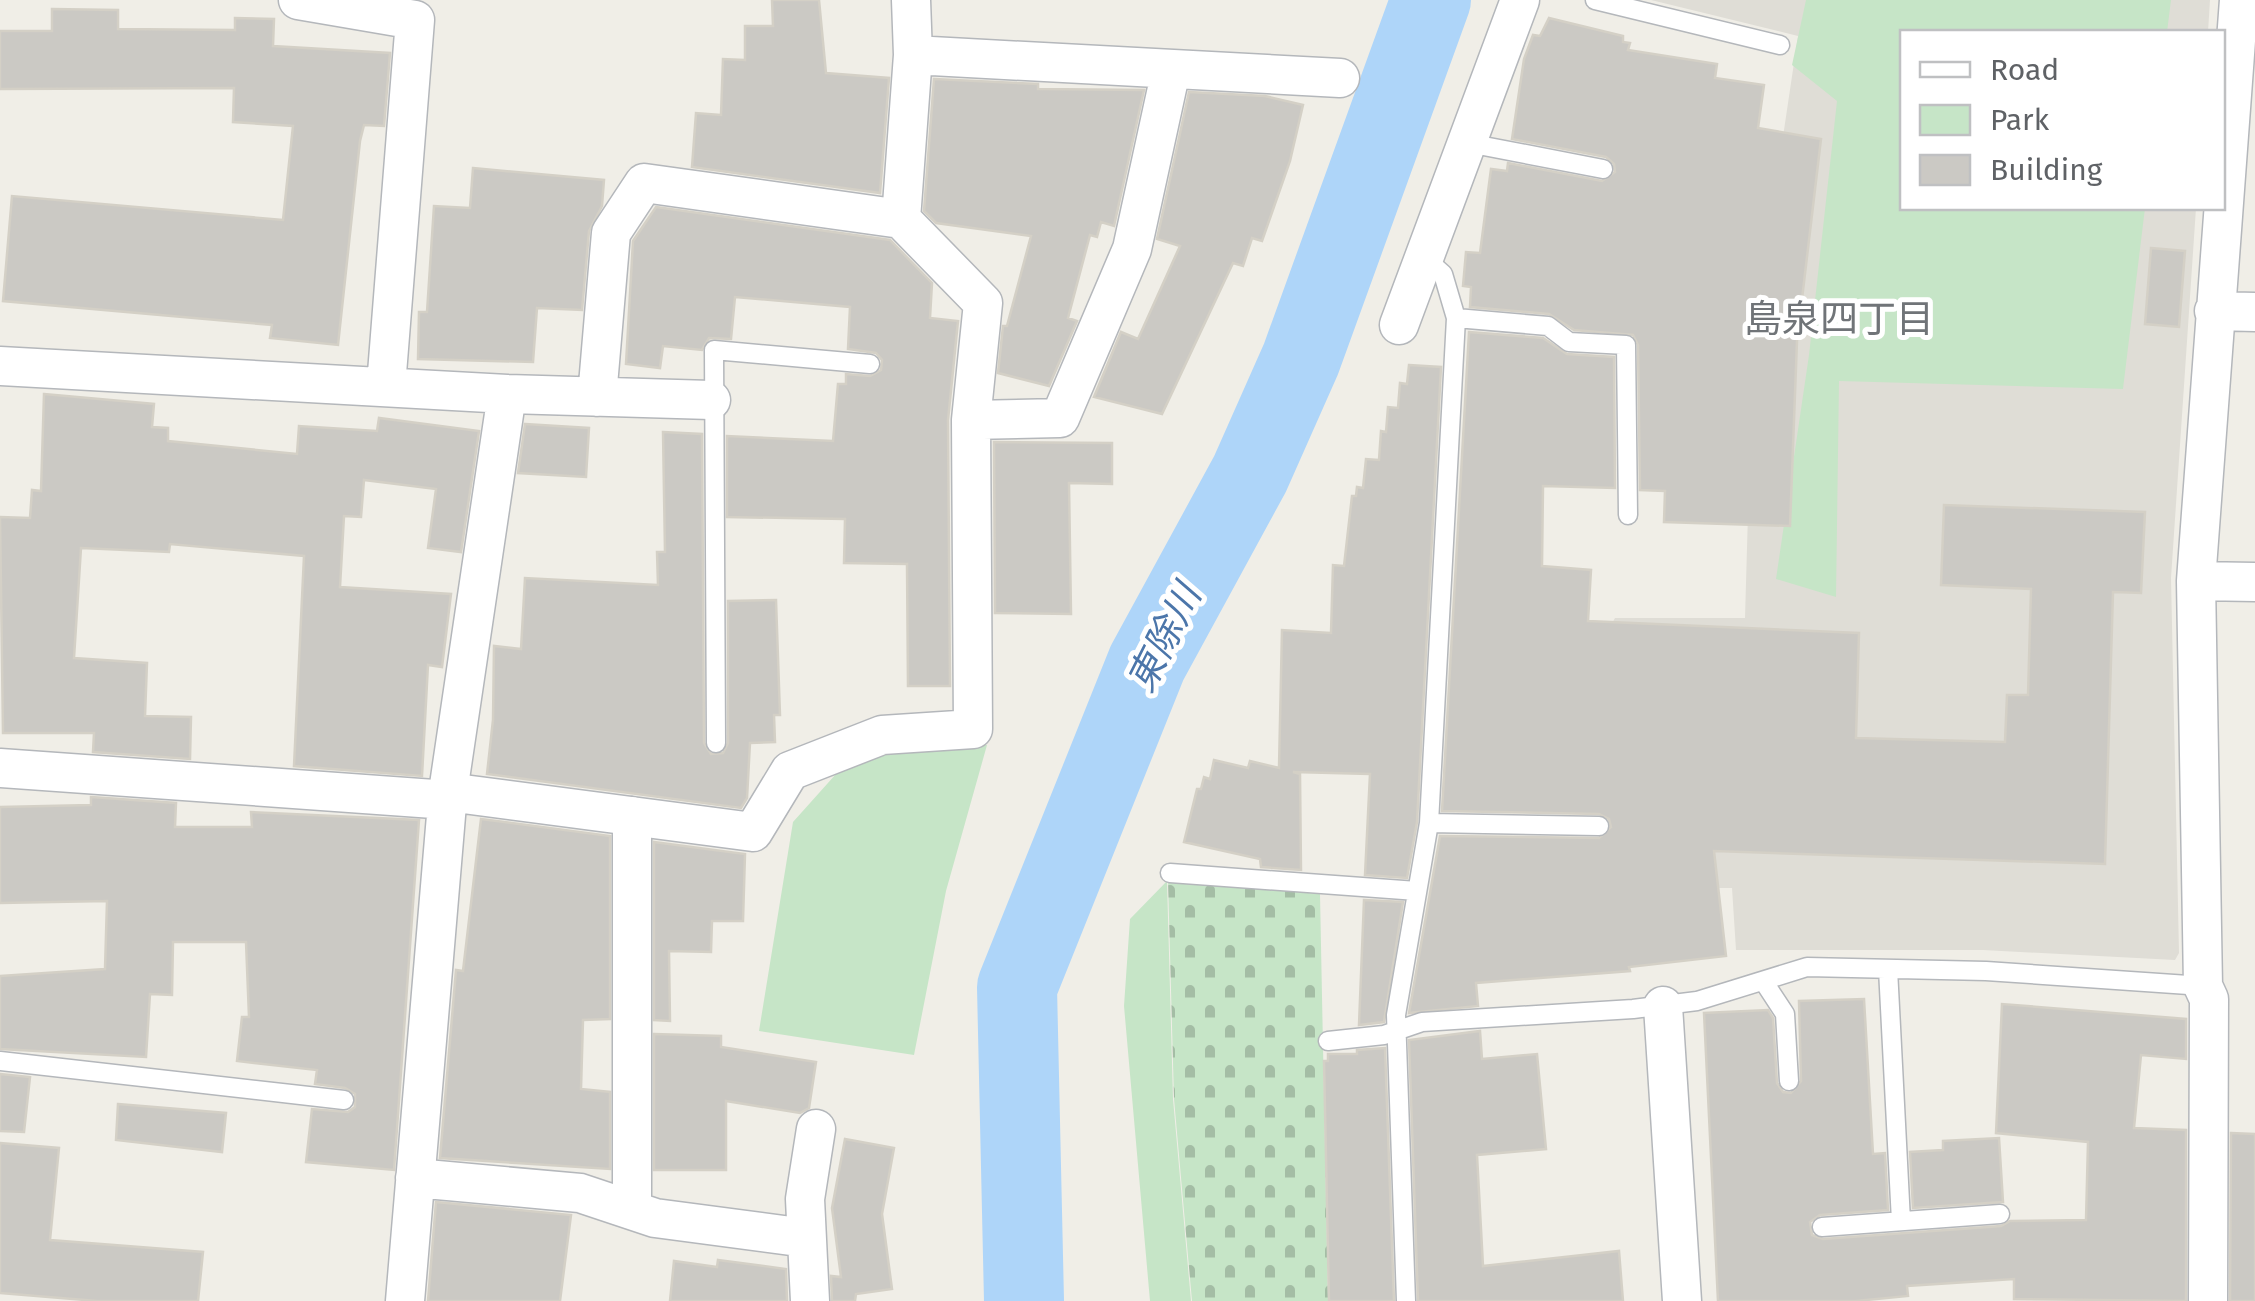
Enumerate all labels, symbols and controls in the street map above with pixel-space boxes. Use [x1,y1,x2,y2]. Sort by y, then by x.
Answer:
legend [1900,30,2225,210]
text: Road [1990,52,2059,88]
text: Park [1990,102,2050,138]
text: Building [1990,152,2103,188]
district label: 島泉四丁目 [1744,296,1934,342]
water label: 東除川 [1118,573,1212,699]

